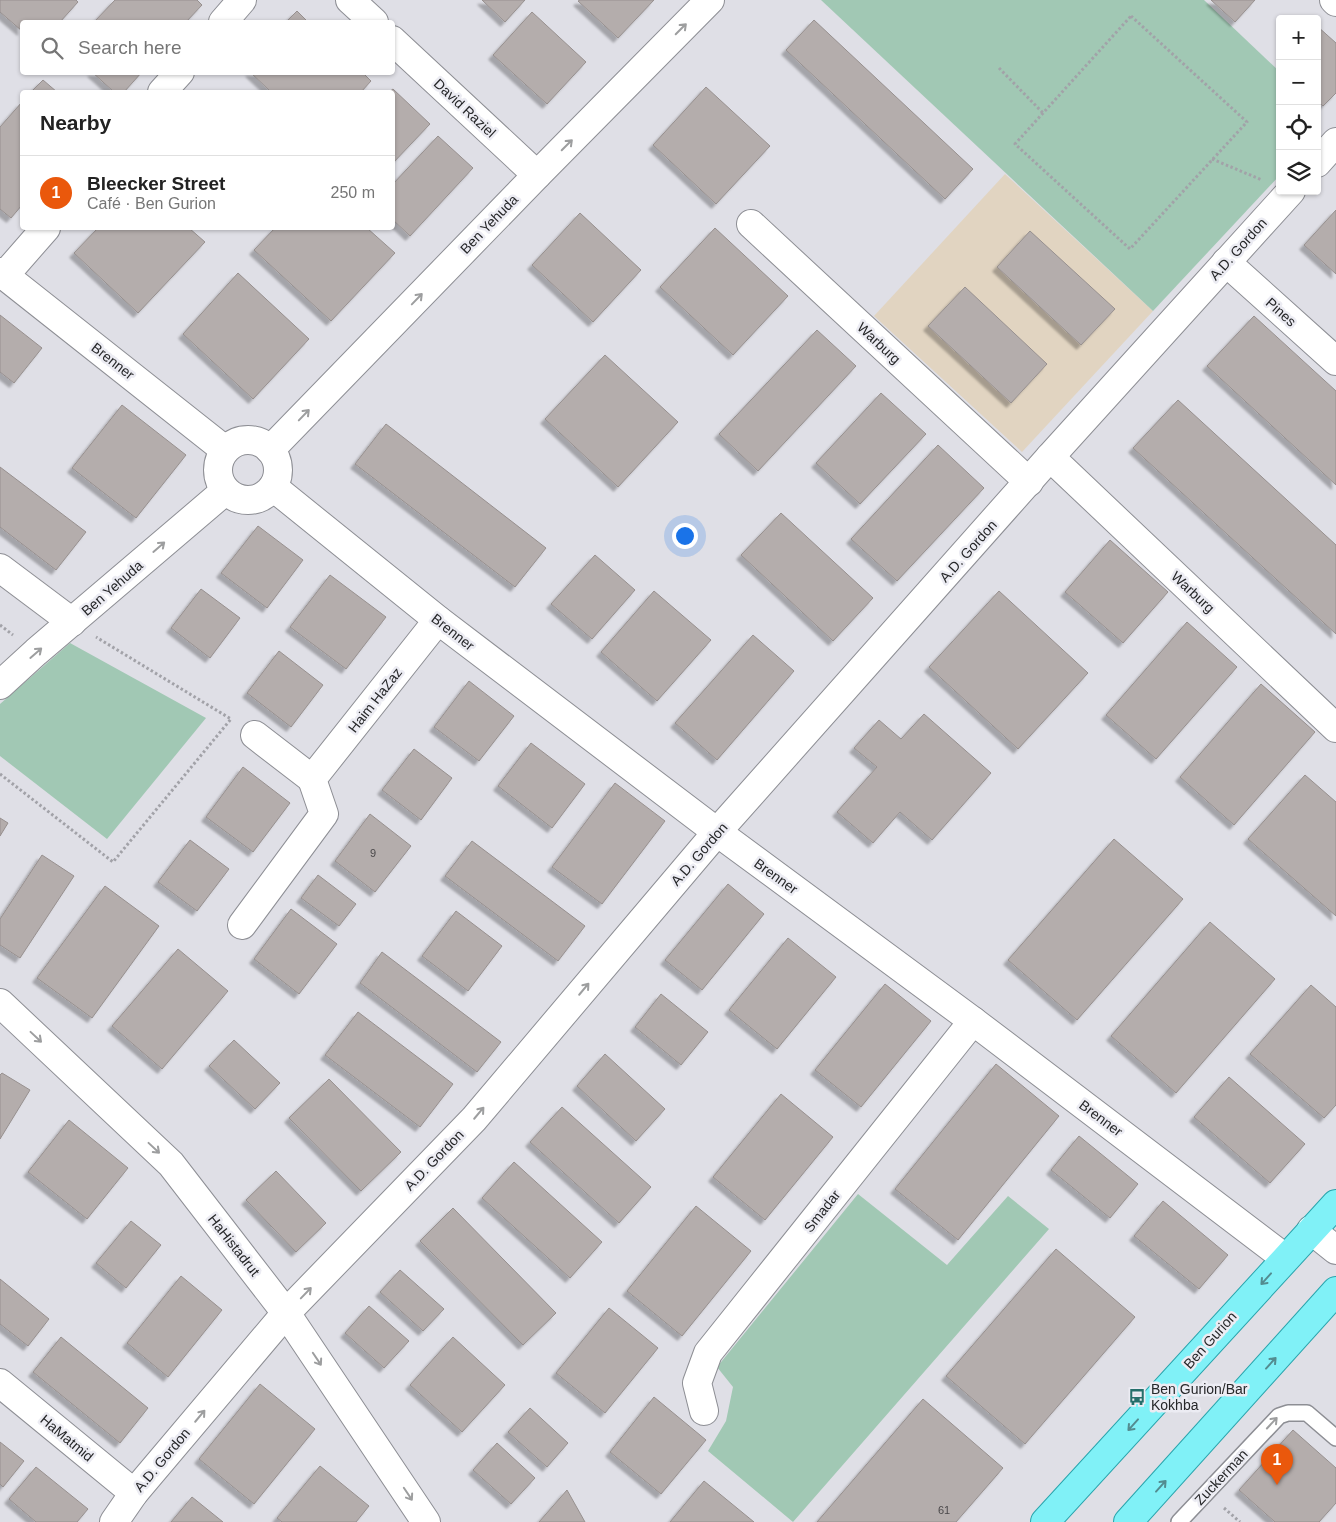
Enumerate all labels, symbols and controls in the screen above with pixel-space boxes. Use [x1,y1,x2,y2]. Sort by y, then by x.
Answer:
map controls [1276,15,1321,195]
button: + [1276,15,1321,60]
search box [20,20,395,75]
one-way arrow [675,23,688,35]
icon: search [38,34,66,62]
text: Search here [78,37,182,58]
button: − [1276,60,1321,105]
street label: David Raziel [431,75,499,141]
button: locate [1276,105,1321,150]
text: Nearby [40,111,111,134]
one-way arrow [561,138,573,151]
button: layers [1276,150,1321,195]
text: Bleecker Street [87,173,225,194]
text: 1 [52,184,60,201]
text: 250 m [331,184,375,201]
street label: Ben Yehuda [457,191,521,257]
text: Café · Ben Gurion [87,195,216,212]
street label: A.D. Gordon [1206,215,1270,283]
one-way arrow [411,292,423,305]
street label: Pines [1263,294,1299,330]
street label: Warburg [854,319,904,367]
street label: Brenner [88,339,138,383]
one-way arrow [298,409,310,421]
street label: A.D. Gordon [936,517,1000,585]
your location [672,523,698,549]
one-way arrow [153,541,166,553]
street label: Ben Yehuda [78,557,146,619]
street label: Warburg [1168,568,1218,616]
street label: Brenner [428,610,478,654]
one-way arrow [30,647,43,658]
street label: Haim HaZaz [345,664,405,736]
street label: A.D. Gordon [667,819,731,889]
house number: 9 [370,847,376,859]
street label: Brenner [751,855,801,897]
one-way arrow [578,982,590,995]
one-way arrow [29,1031,42,1043]
street label: Brenner [1076,1097,1126,1140]
one-way arrow [473,1106,485,1119]
street label: A.D. Gordon [401,1126,467,1194]
one-way arrow [148,1142,160,1154]
street label: Smadar [801,1186,844,1235]
street label: HaHistadrut [205,1211,263,1279]
one-way arrow [1260,1272,1272,1285]
one-way arrow [300,1286,312,1299]
street label: Ben Gurion [1180,1308,1240,1372]
one-way arrow [313,1352,323,1366]
one-way arrow [1265,1357,1277,1370]
place label: Ben Gurion/Bar Kokhba [1151,1381,1248,1413]
bus stop icon: Ben Gurion/Bar Kokhba [1127,1387,1147,1407]
one-way arrow [194,1409,205,1422]
street label: HaMatmid [37,1411,97,1465]
one-way arrow [1266,1417,1278,1429]
one-way arrow [1127,1418,1139,1431]
street label: A.D. Gordon [131,1425,193,1495]
pin: 1 [1261,1444,1293,1485]
street label: Zuckerman [1191,1446,1251,1508]
one-way arrow [1155,1479,1166,1492]
one-way arrow [403,1487,413,1501]
house number: 61 [938,1504,950,1516]

